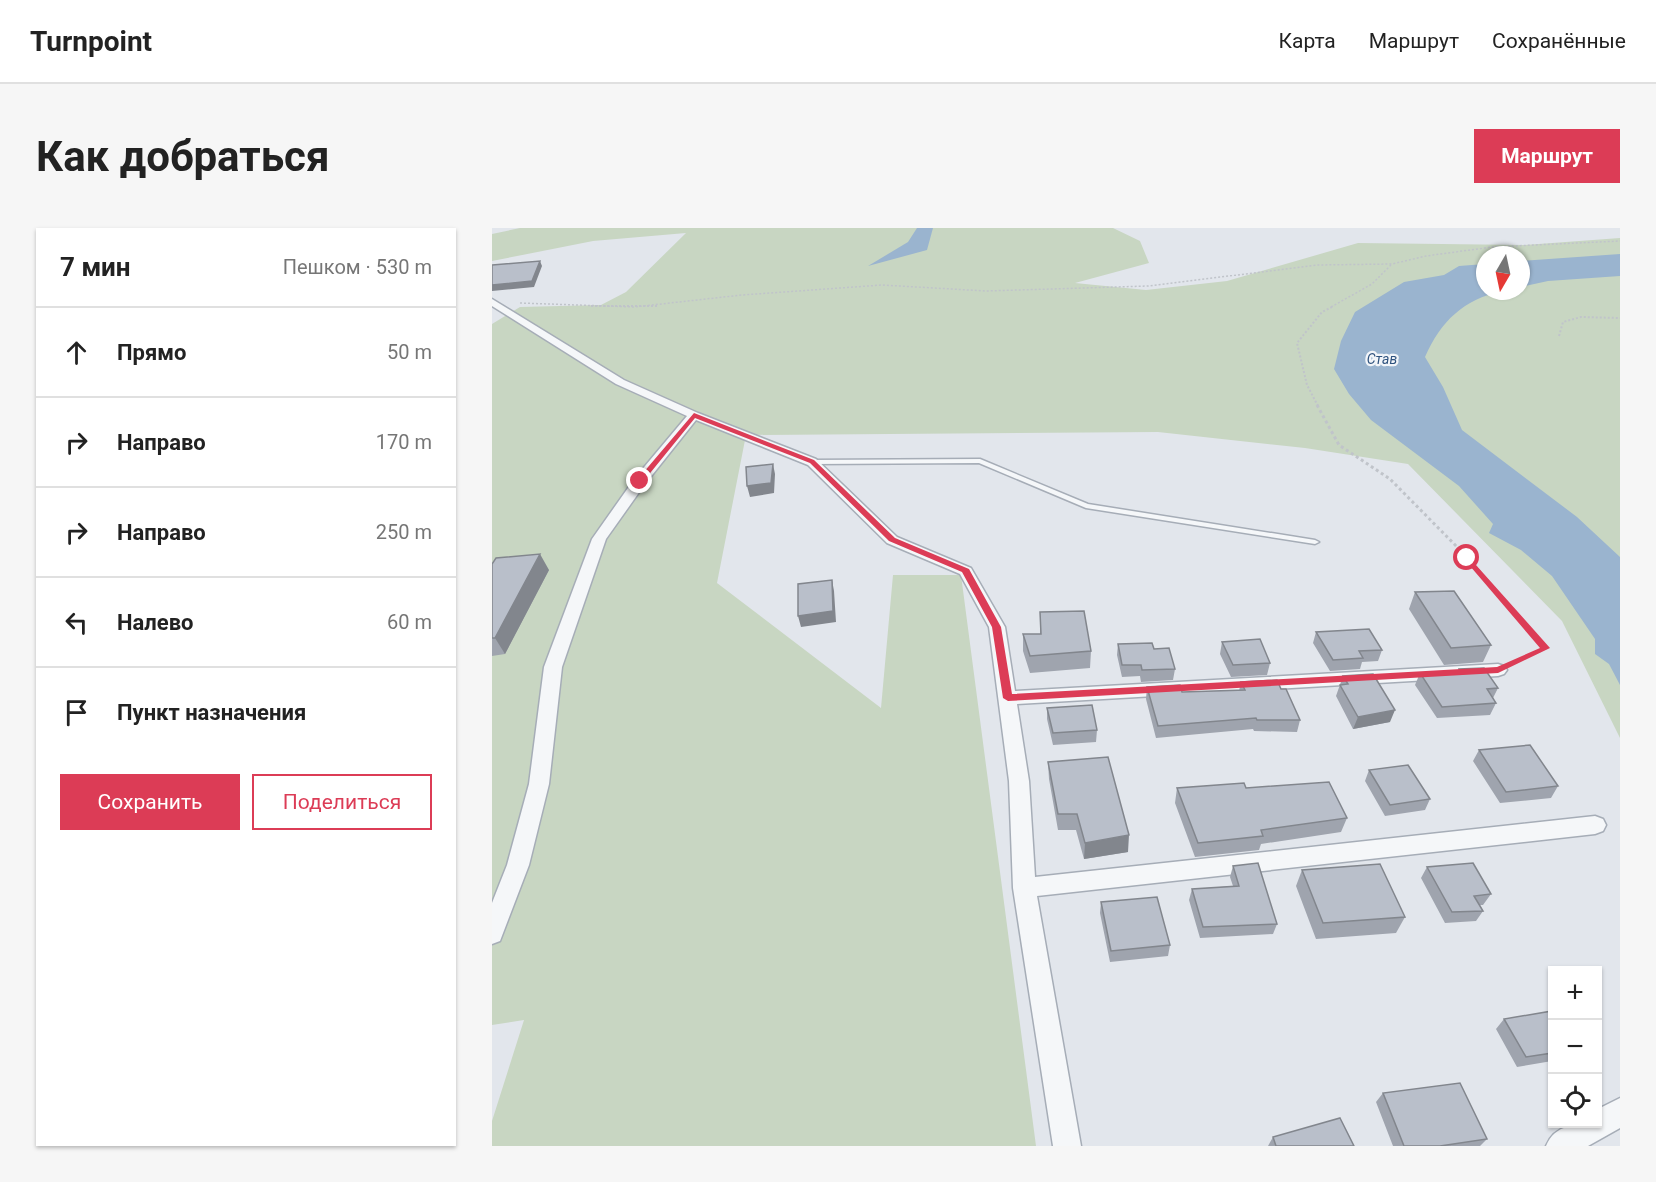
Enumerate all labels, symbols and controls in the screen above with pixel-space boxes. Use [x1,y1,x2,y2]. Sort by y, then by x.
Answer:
text: Turnpoint [30,25,152,58]
text: Карта [1279,29,1336,53]
text: Маршрут [1369,29,1459,53]
text: Сохранённые [1492,29,1626,53]
button: Маршрут [1474,129,1620,183]
text: Как добраться [36,132,330,181]
north arrow [1476,246,1530,300]
text: 7 мин [60,252,131,282]
text: Пешком · 530 m [283,255,432,279]
icon: ahead [60,336,93,369]
text: Прямо [117,340,186,365]
text: 50 m [387,340,432,364]
water label: Став [1367,351,1397,367]
icon: right [60,426,93,459]
text: Направо [117,430,206,455]
text: 170 m [376,430,432,454]
route end [626,467,652,493]
icon: right [60,516,93,549]
text: Направо [117,520,206,545]
text: 250 m [376,520,432,544]
route start [1453,544,1479,570]
icon: left [60,606,93,639]
text: Налево [117,610,194,635]
text: 60 m [387,610,432,634]
icon: arrive [60,696,93,729]
text: Пункт назначения [117,700,306,725]
button: Сохранить [60,774,240,830]
button: Поделиться [252,774,432,830]
map controls [1548,966,1602,1128]
button: + [1548,966,1602,1020]
button: − [1548,1020,1602,1074]
button: locate [1548,1074,1602,1128]

